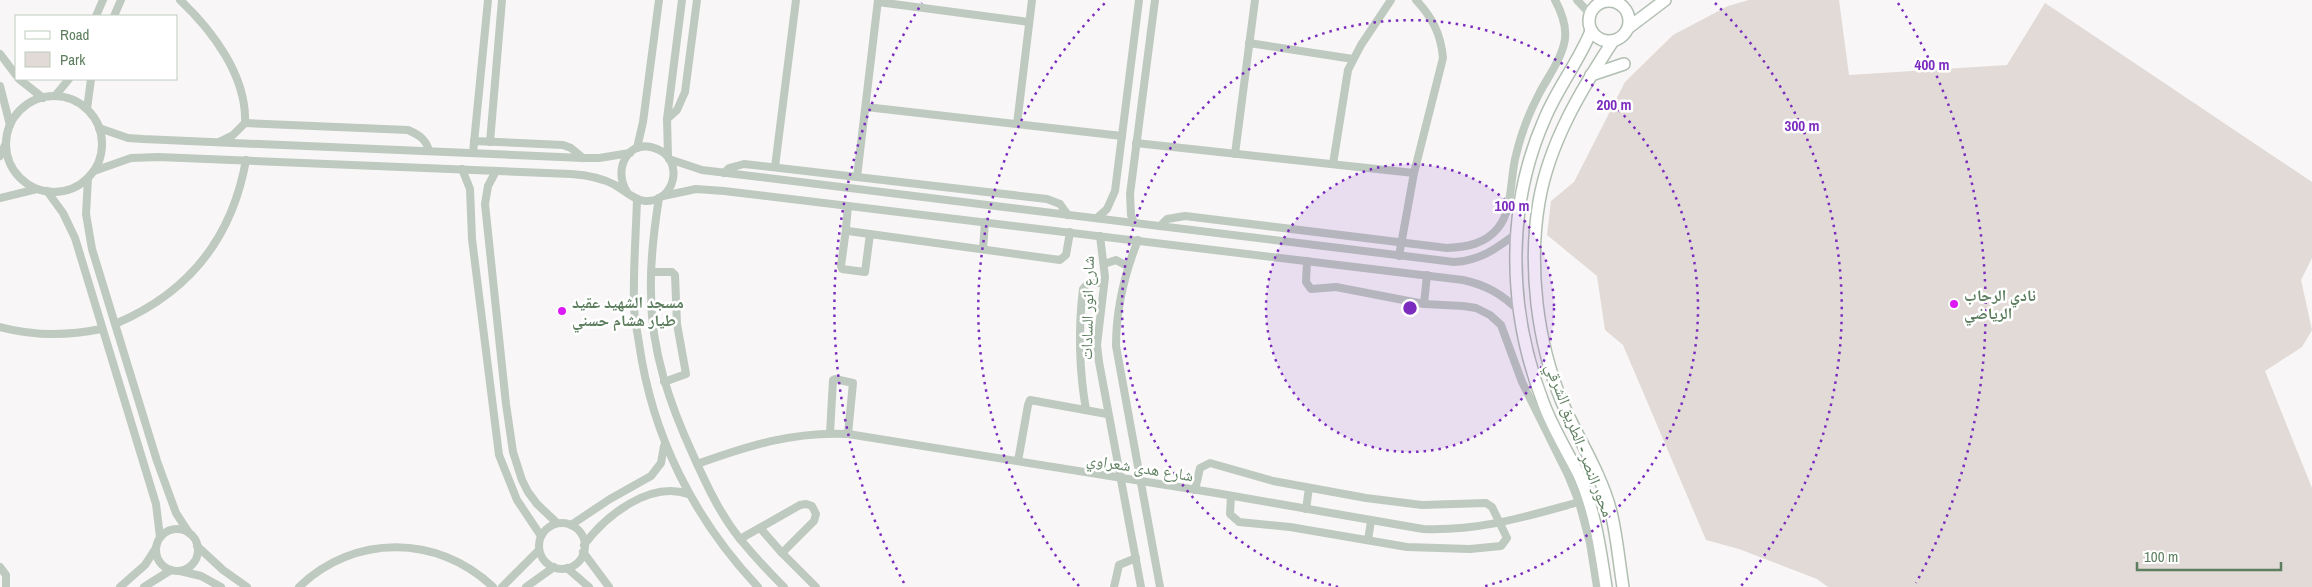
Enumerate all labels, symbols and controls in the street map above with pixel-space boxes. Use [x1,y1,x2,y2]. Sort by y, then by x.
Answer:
legend [15,15,178,80]
text: Road [60,24,89,45]
text: Park [60,49,86,70]
text: 400 m [1915,54,1949,75]
text: 200 m [1597,94,1631,115]
text: 300 m [1785,115,1819,136]
text: 100 m [1495,195,1529,216]
street label: شارع انور السادات [1075,256,1099,360]
place label: نادي الرحاب الرياضي [1964,284,2036,326]
place label: مسجد الشهيد عقيد طيار هشام حسني [572,291,684,333]
marker: نادي الرحاب الرياضي [1948,298,1960,310]
centre of rings [1401,299,1419,317]
marker: مسجد الشهيد عقيد طيار هشام حسني [556,305,568,317]
street label: محور النصر - الطريق الشرقي [1539,360,1619,521]
street label: شارع هدى شعراوي [1085,448,1195,488]
scale bar [2137,540,2281,572]
text: 100 m [2144,546,2178,567]

